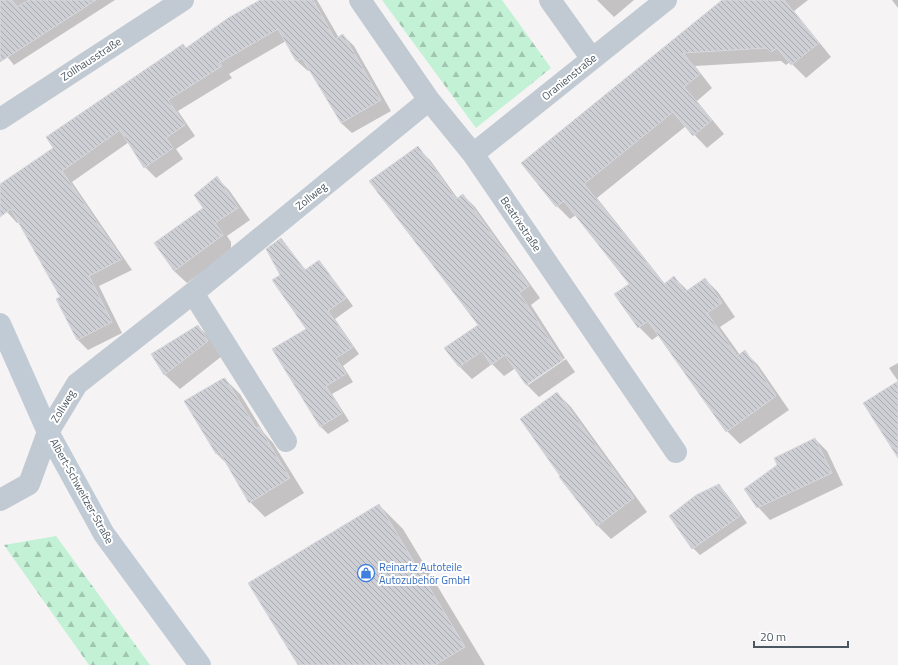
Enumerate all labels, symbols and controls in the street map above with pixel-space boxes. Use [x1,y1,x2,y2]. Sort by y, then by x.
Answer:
street label: Zollhausstraße [58,33,125,85]
street label: Oranienstraße [538,50,600,104]
street label: Zollweg [292,178,330,214]
street label: Beatrixstraße [497,193,546,255]
street label: Zollweg [47,386,79,426]
street label: Albert-Schweitzer-Straße [46,435,118,547]
place label: Reinartz Autoteile Autozubehör GmbH [379,559,470,588]
shop icon: Reinartz Autoteile Autozubehör GmbH [356,563,376,583]
scale bar [754,623,848,649]
text: 20 m [760,627,786,646]

